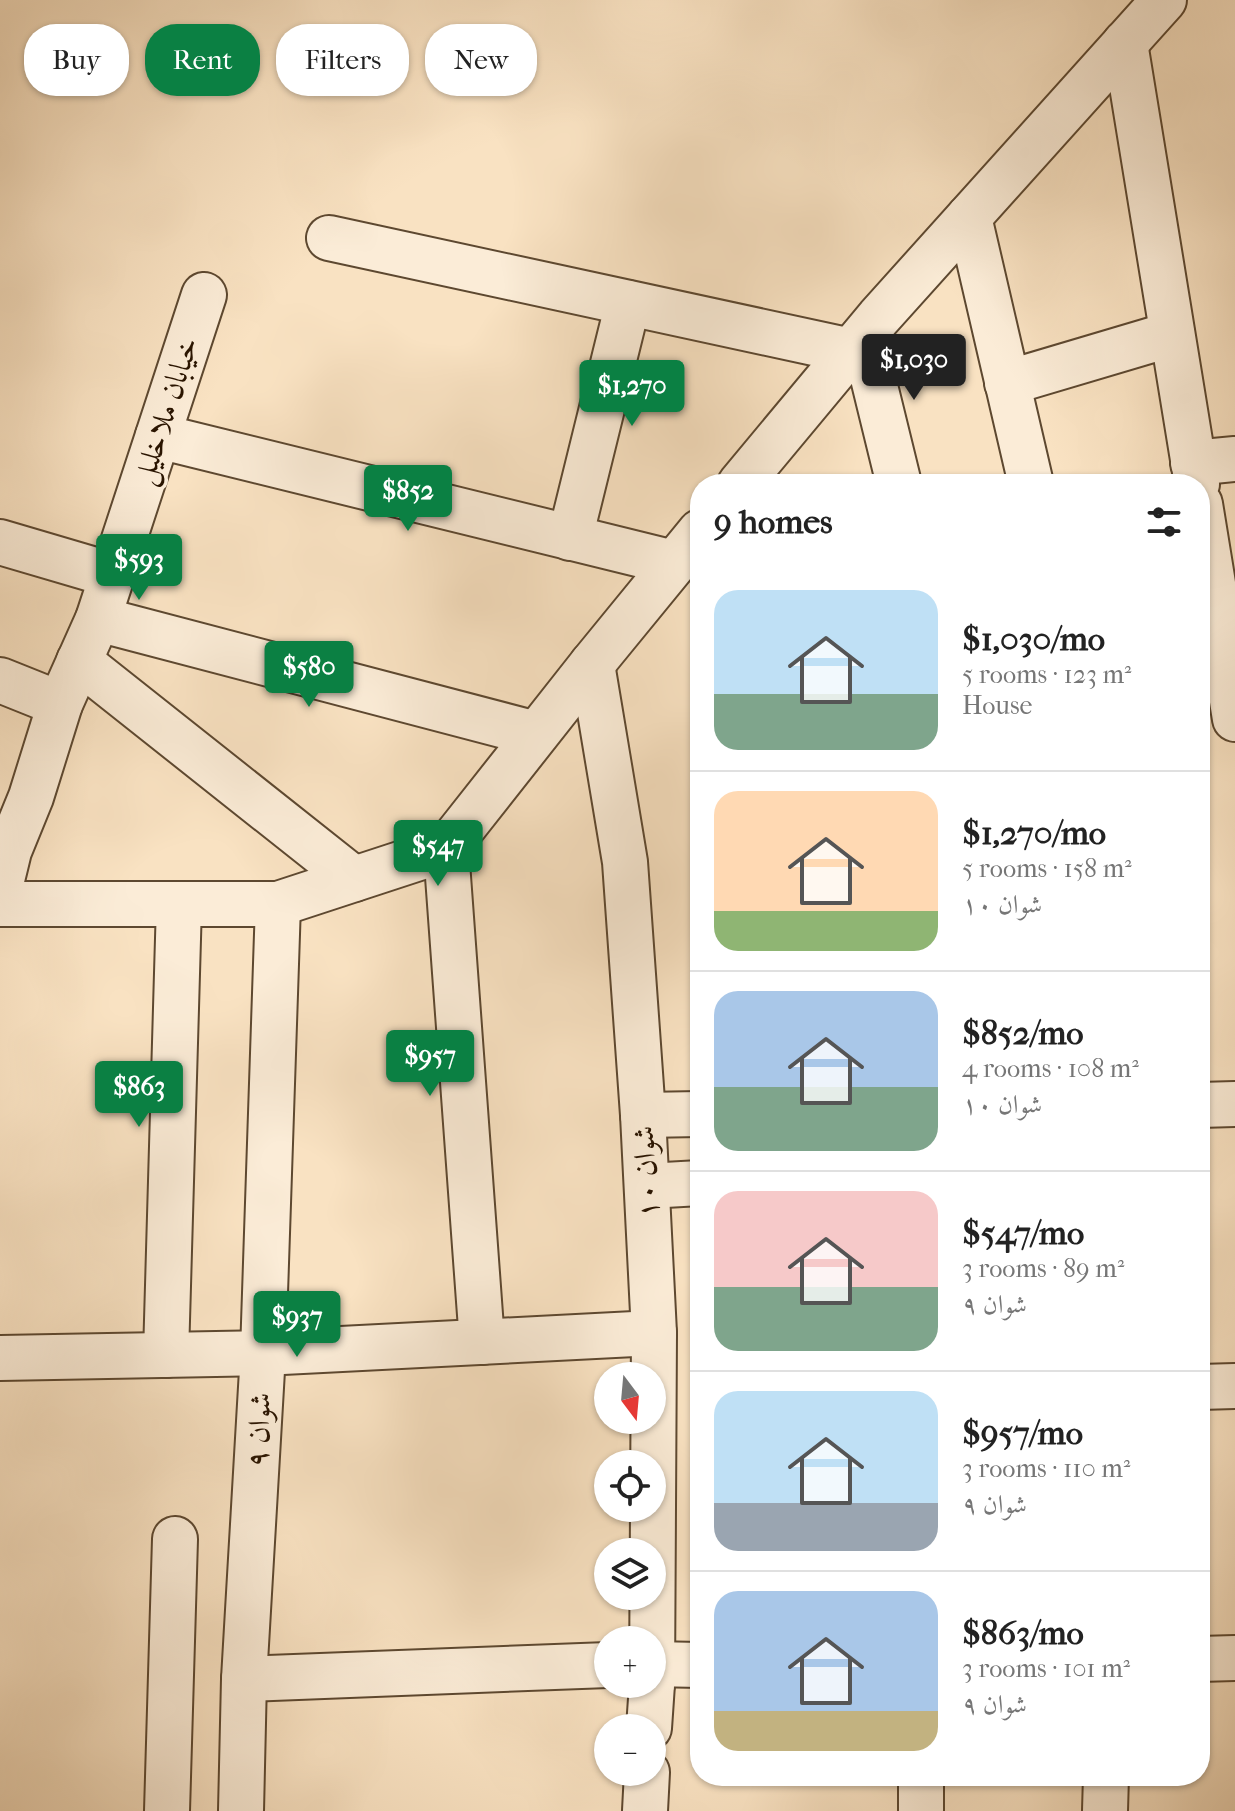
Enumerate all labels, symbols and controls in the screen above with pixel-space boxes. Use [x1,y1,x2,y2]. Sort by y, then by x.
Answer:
chip: Buy [24,24,129,96]
chip: Rent [145,24,260,96]
chip: Filters [276,24,409,96]
chip: New [425,24,537,96]
street label: خیابان ملاخلیل [126,333,209,490]
pin: $1,030 [849,334,979,402]
text: $1,030 [880,344,948,375]
pin: $1,270 [567,360,697,428]
text: $1,270 [597,370,667,401]
pin: $852 [361,465,455,533]
text: $852 [382,475,434,506]
icon: filters [1142,500,1186,544]
text: 9 homes [714,502,833,542]
pin: $593 [92,534,186,602]
text: $593 [114,544,164,575]
text: $1,030/mo [962,619,1105,659]
icon: home [778,622,874,718]
pin: $580 [262,641,356,709]
text: $580 [283,651,335,682]
text: 5 rooms · 123 m² [962,659,1131,690]
text: House [962,690,1032,721]
text: $1,270/mo [962,813,1106,853]
pin: $547 [391,820,485,888]
icon: home [778,823,874,919]
text: $547 [412,830,464,861]
text: 5 rooms · 158 m² [962,853,1132,884]
text: شوان ۱۰ [962,889,1042,920]
text: $852/mo [962,1013,1084,1053]
icon: home [778,1023,874,1119]
pin: $957 [383,1030,477,1098]
text: $957 [404,1040,456,1071]
text: 4 rooms · 108 m² [962,1053,1139,1084]
pin: $863 [92,1061,186,1129]
text: $863 [113,1071,165,1102]
text: شوان ۱۰ [962,1089,1042,1120]
street label: شوان ۱۰ [626,1125,667,1219]
text: $547/mo [962,1213,1084,1253]
icon: home [778,1223,874,1319]
text: 3 rooms · 89 m² [962,1253,1124,1284]
text: شوان ۹ [962,1289,1027,1320]
pin: $937 [250,1291,344,1359]
text: $937 [271,1301,323,1332]
north arrow [594,1362,666,1434]
map controls [594,1362,666,1786]
street label: شوان ۹ [240,1392,279,1468]
text: $957/mo [962,1413,1083,1453]
icon: home [778,1423,874,1519]
button: locate [594,1450,666,1522]
text: 3 rooms · 110 m² [962,1453,1130,1484]
text: شوان ۹ [962,1489,1027,1520]
button: layers [594,1538,666,1610]
text: $863/mo [962,1613,1084,1653]
icon: home [778,1623,874,1719]
button: + [594,1626,666,1698]
text: 3 rooms · 101 m² [962,1653,1130,1684]
text: شوان ۹ [962,1689,1027,1720]
button: − [594,1714,666,1786]

